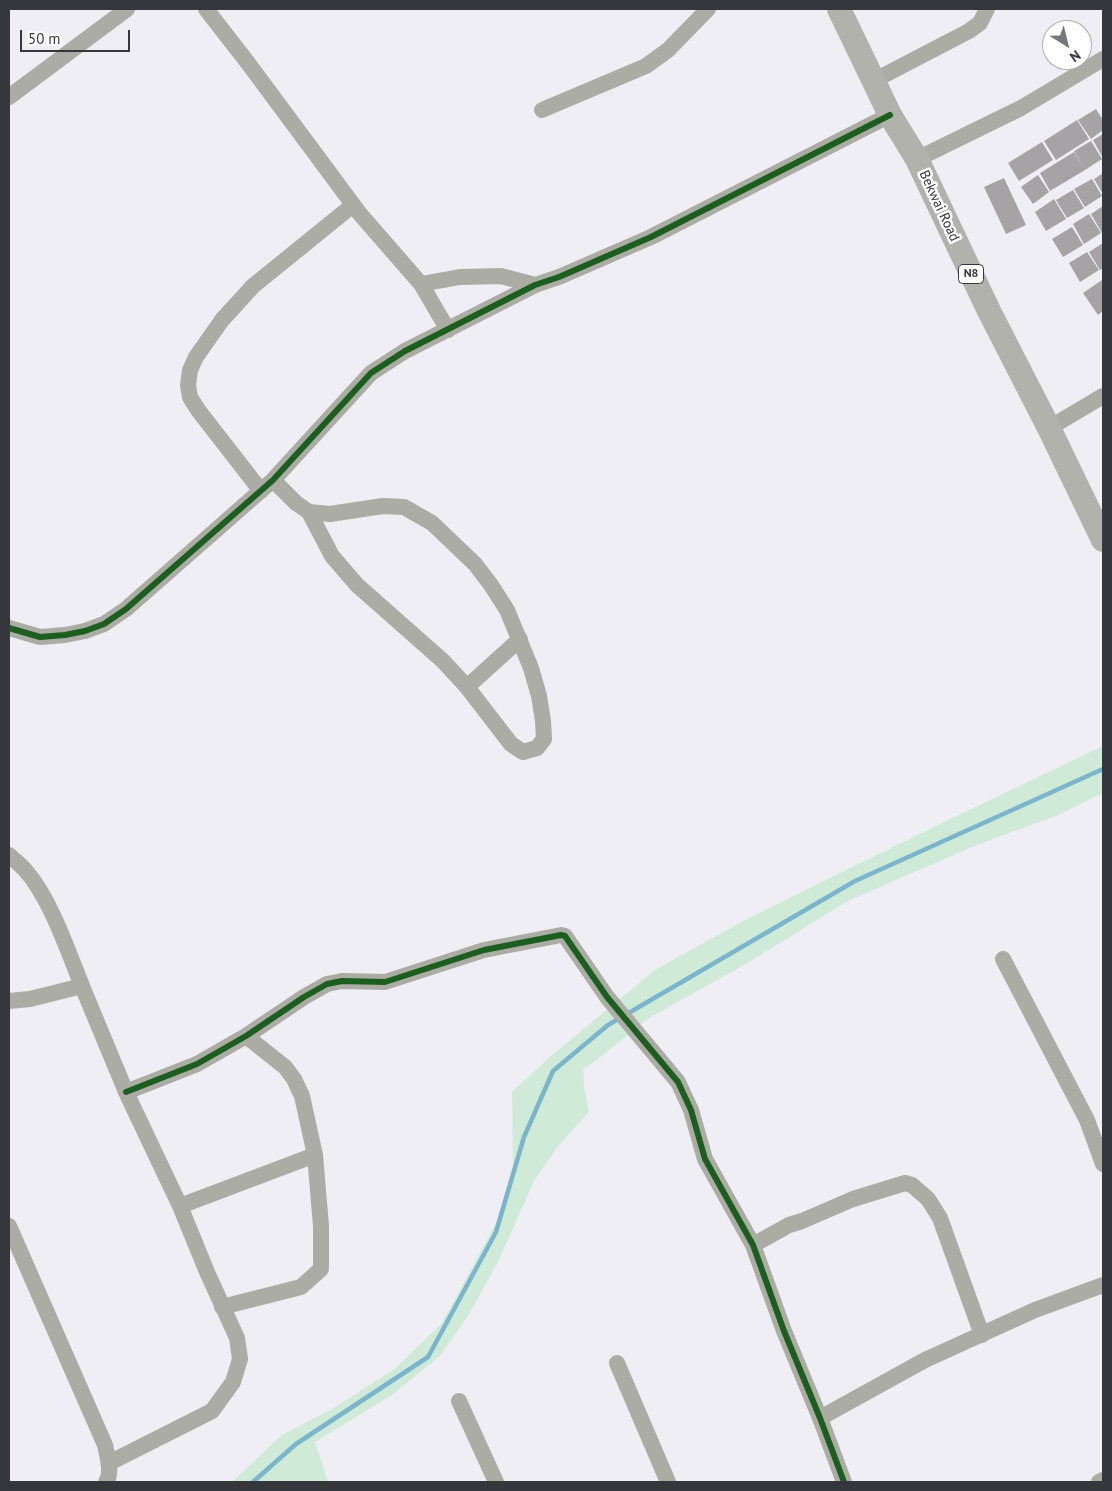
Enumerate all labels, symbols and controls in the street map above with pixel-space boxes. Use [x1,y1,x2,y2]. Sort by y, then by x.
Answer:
scale bar [22,20,132,52]
north arrow [1042,20,1092,70]
text: 50 m [28,29,61,48]
text: N [1066,46,1084,66]
street label: Bekwai Road [915,168,963,244]
road number: N8 [958,264,984,284]

